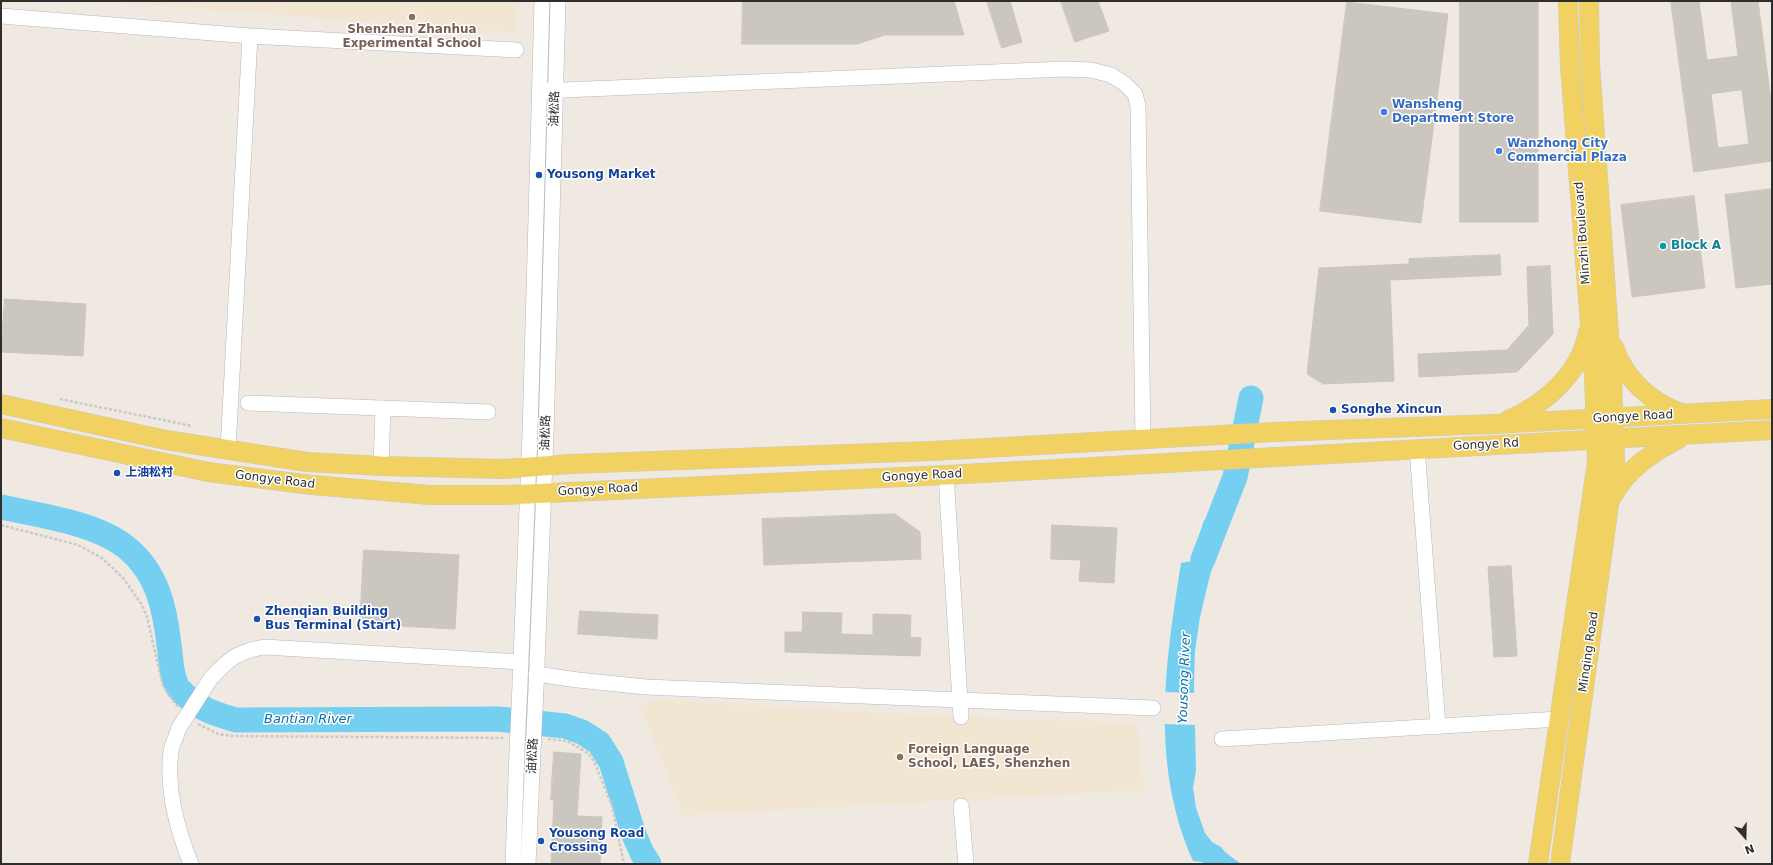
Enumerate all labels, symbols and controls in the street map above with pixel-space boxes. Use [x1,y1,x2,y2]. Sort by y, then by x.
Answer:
marker: Shenzhen Zhanhua Experimental School [407,12,417,22]
place label: Shenzhen Zhanhua Experimental School [343,23,481,51]
street label: 油松路 [547,91,563,127]
place label: Wansheng Department Store [1392,98,1514,126]
marker: Wansheng Department Store [1379,107,1389,117]
place label: Wanzhong City Commercial Plaza [1507,137,1627,165]
marker: Wanzhong City Commercial Plaza [1494,146,1504,156]
place label: Yousong Market [547,168,656,182]
marker: Yousong Market [534,170,544,180]
street label: Minzhi Boulevard [1572,181,1594,285]
place label: Block A [1671,239,1721,253]
marker: Block A [1658,241,1668,251]
place label: Songhe Xincun [1341,403,1442,417]
marker: Songhe Xincun [1328,405,1338,415]
street label: Gongye Road [1593,408,1673,426]
street label: 油松路 [538,415,554,451]
street label: Gongye Rd [1453,436,1519,454]
place label: 上油松村 [125,466,173,480]
street label: Gongye Road [882,467,962,485]
marker: 上油松村 [112,468,122,478]
street label: Gongye Road [234,468,316,492]
street label: Gongye Road [558,481,638,499]
place label: Zhenqian Building Bus Terminal (Start) [265,605,401,633]
street label: Minqing Road [1576,611,1602,693]
marker: Zhenqian Building Bus Terminal (Start) [252,614,262,624]
water label: Yousong River [1176,632,1194,724]
water label: Bantian River [264,712,352,728]
street label: 油松路 [525,738,541,774]
place label: Foreign Language School, LAES, Shenzhen [908,743,1070,771]
marker: Foreign Language School, LAES, Shenzhen [895,752,905,762]
north arrow [1725,817,1765,857]
place label: Yousong Road Crossing [549,827,644,855]
marker: Yousong Road Crossing [536,836,546,846]
text: N [1743,841,1756,856]

